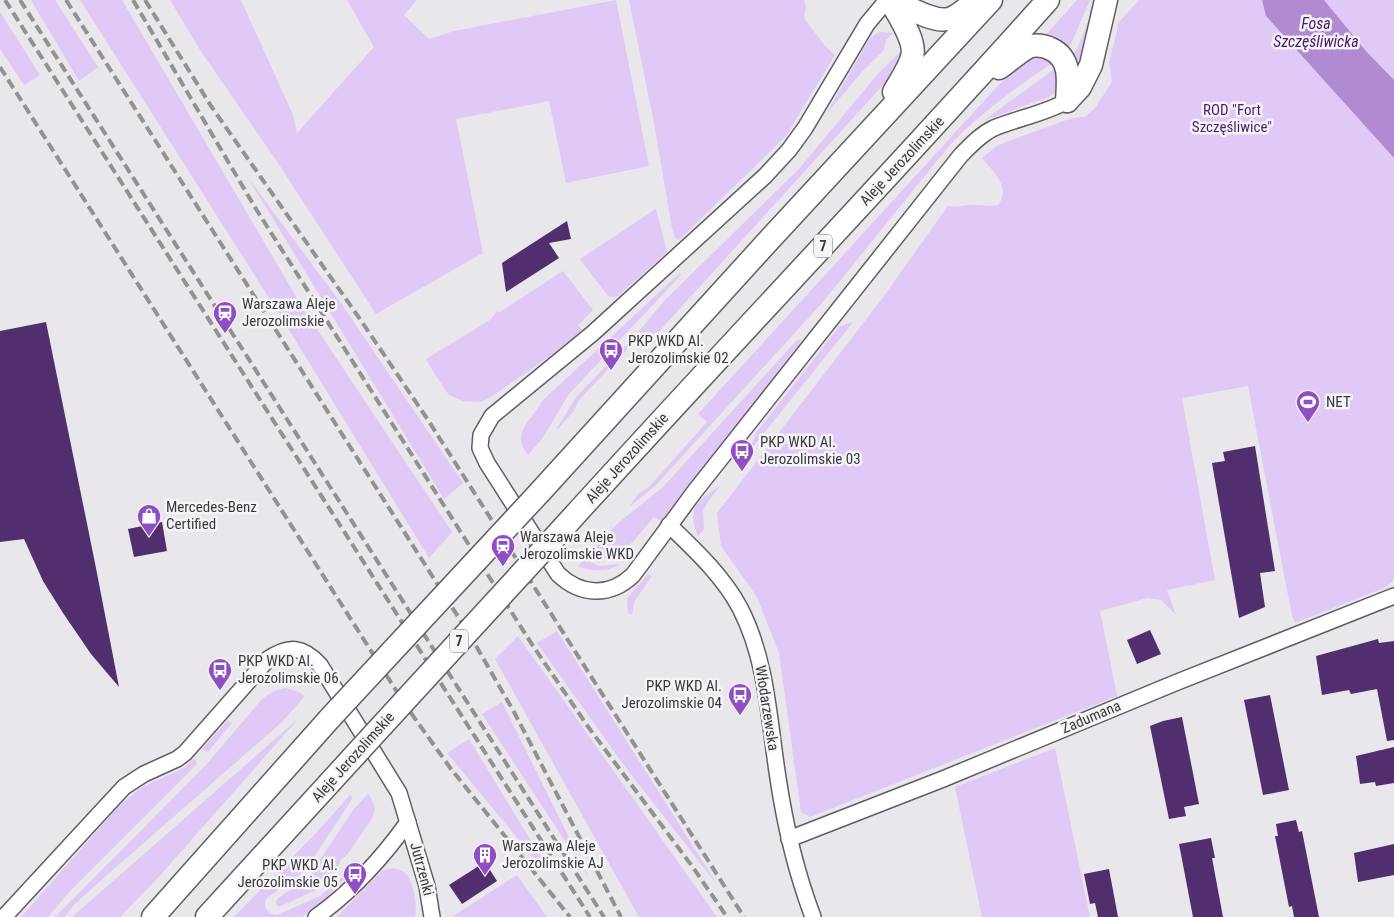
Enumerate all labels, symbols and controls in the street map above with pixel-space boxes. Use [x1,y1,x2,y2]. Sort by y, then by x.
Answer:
water label: Fosa Szczęśliwicka [1273,14,1359,51]
park label: ROD "Fort Szczęśliwice" [1192,101,1272,136]
street label: Aleje Jerozolimskie [856,113,948,209]
road number: 7 [814,235,832,258]
place label: Warszawa Aleje Jerozolimskie [242,295,335,330]
station icon: Warszawa Aleje Jerozolimskie [212,300,238,334]
place label: PKP WKD Al. Jerozolimskie 02 [628,332,729,367]
bus stop icon: PKP WKD Al. Jerozolimskie 02 [598,337,624,371]
sports icon: NET [1295,389,1321,423]
place label: NET [1326,393,1351,411]
street label: Aleje Jerozolimskie [582,409,672,507]
place label: PKP WKD Al. Jerozolimskie 03 [760,433,861,468]
bus stop icon: PKP WKD Al. Jerozolimskie 03 [729,438,755,472]
place label: Mercedes-Benz Certified [166,498,257,533]
shop icon: Mercedes-Benz Certified [136,503,162,537]
place label: Warszawa Aleje Jerozolimskie WKD [520,528,634,563]
station icon: Warszawa Aleje Jerozolimskie WKD [490,533,516,567]
road number: 7 [450,630,468,652]
place label: PKP WKD Al. Jerozolimskie 06 [238,652,339,687]
bus stop icon: PKP WKD Al. Jerozolimskie 06 [207,657,233,691]
street label: Włodarzewska [751,664,783,752]
place label: PKP WKD Al. Jerozolimskie 04 [621,677,722,712]
bus stop icon: PKP WKD Al. Jerozolimskie 04 [727,682,753,716]
street label: Zadumana [1059,696,1123,738]
street label: Aleje Jerozolimskie [308,708,398,806]
place label: Warszawa Aleje Jerozolimskie AJ [502,837,604,872]
street label: Jutrzenki [406,840,438,898]
building icon: Warszawa Aleje Jerozolimskie AJ [472,842,498,876]
place label: PKP WKD Al. Jerozolimskie 05 [237,856,338,891]
bus stop icon: PKP WKD Al. Jerozolimskie 05 [342,861,368,895]

